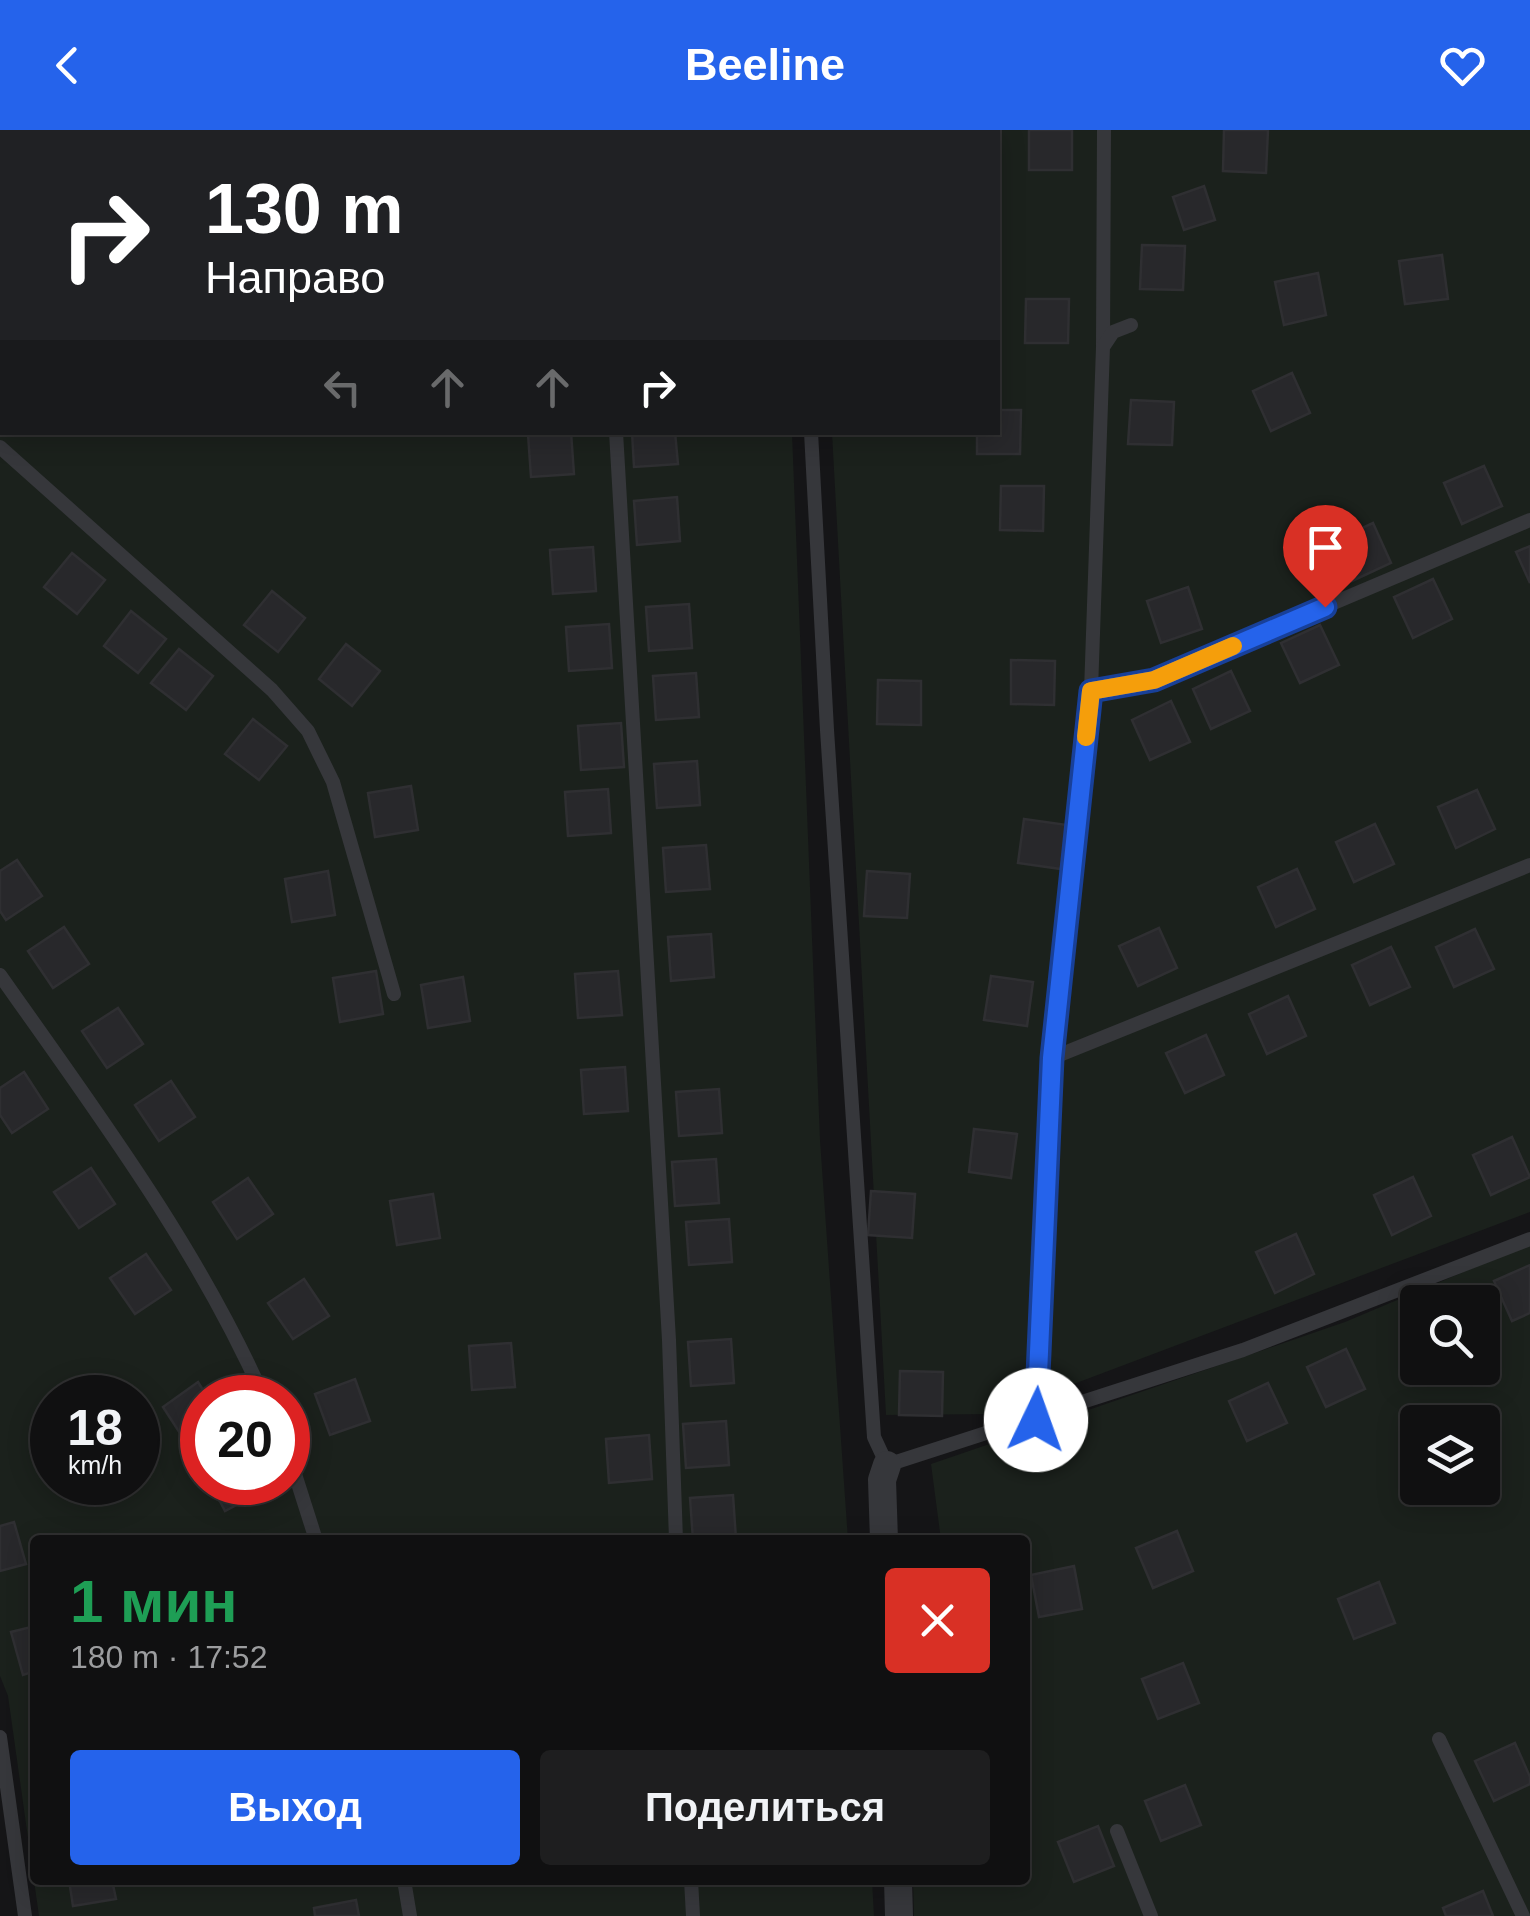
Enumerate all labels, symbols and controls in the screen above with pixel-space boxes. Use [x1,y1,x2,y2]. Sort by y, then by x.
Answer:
icon: back [40,38,95,93]
icon: heart [1435,38,1490,93]
text: Beeline [685,39,845,90]
icon: right [40,170,170,300]
text: 130 m [205,170,403,248]
text: Направо [205,252,385,303]
icon: left [315,360,370,415]
icon: ahead [420,360,475,415]
icon: ahead [525,360,580,415]
icon: right [630,360,685,415]
pin [1283,505,1368,608]
icon: arrive [1298,520,1353,575]
map controls [1400,1285,1500,1505]
button: search [1400,1285,1500,1385]
position arrow [984,1368,1088,1472]
speed limit sign: 20 [180,1375,310,1505]
text: 18 [67,1400,123,1456]
button: layers [1400,1405,1500,1505]
text: km/h [68,1451,122,1479]
text: 1 мин [70,1568,238,1635]
button: close [885,1568,990,1673]
text: 180 m · 17:52 [70,1639,267,1675]
button: Выход [70,1750,520,1865]
button: Поделиться [540,1750,990,1865]

